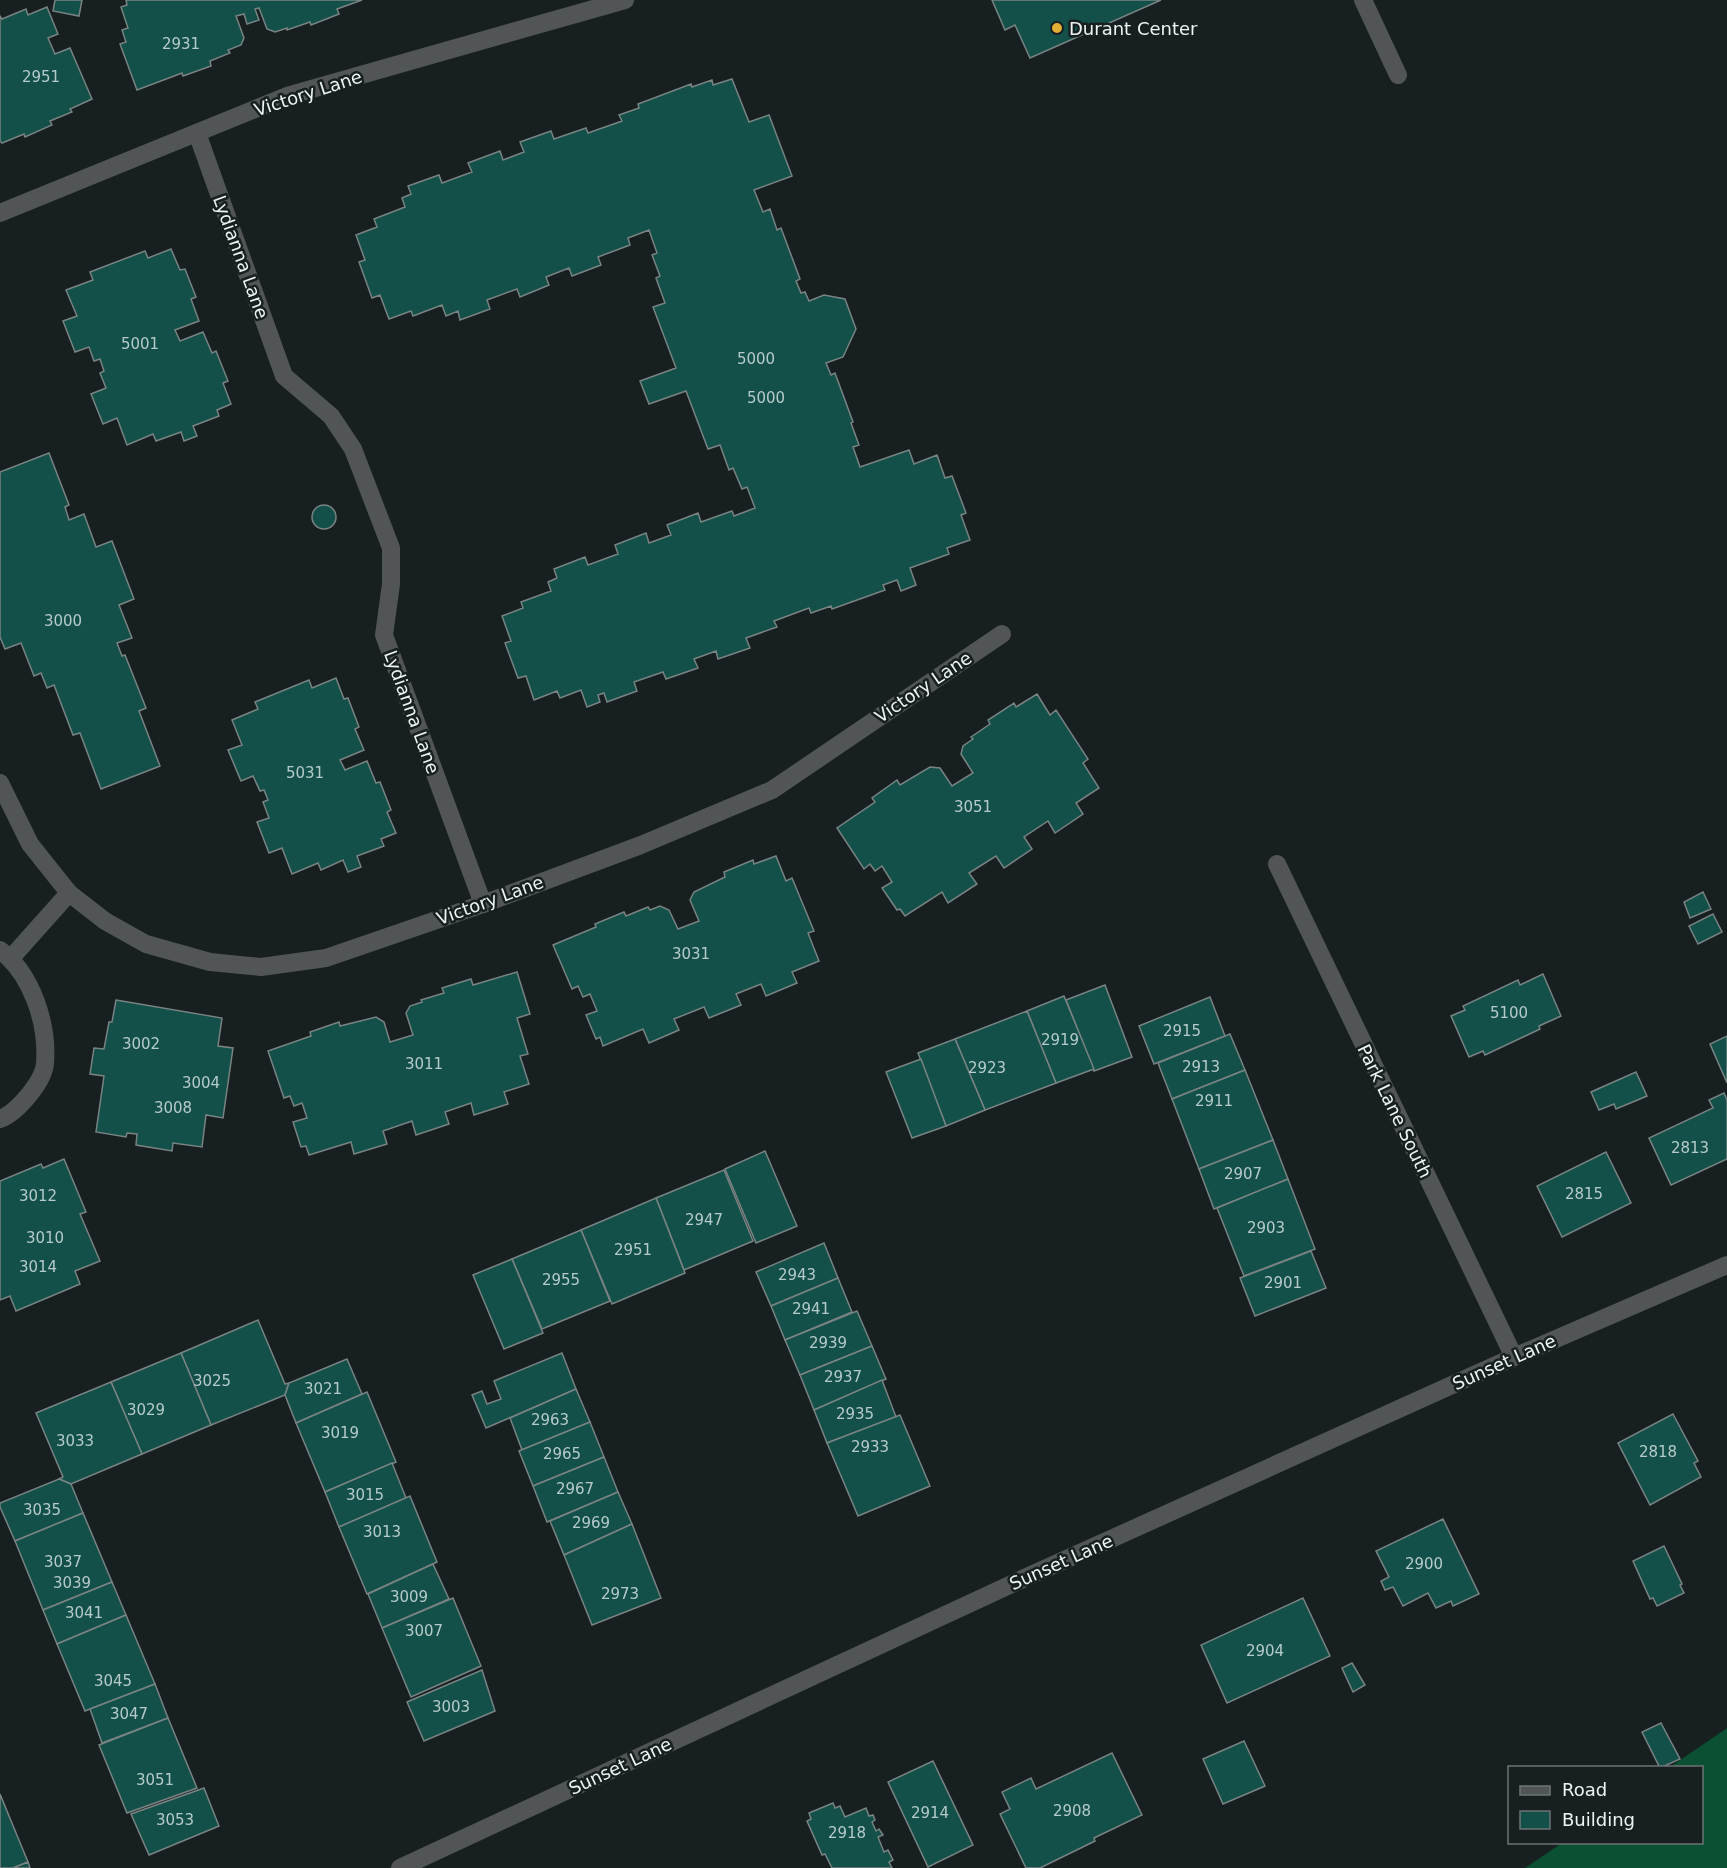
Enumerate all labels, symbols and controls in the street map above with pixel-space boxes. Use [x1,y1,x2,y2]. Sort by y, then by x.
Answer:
place label: Durant Center [1069,18,1198,39]
marker: Durant Center [1050,21,1064,35]
house number: 2931 [162,35,200,53]
street label: Victory Lane [251,66,365,120]
house number: 2951 [22,68,60,86]
street label: Lydianna Lane [209,193,273,321]
house number: 5001 [121,335,159,353]
house number: 5000 [737,350,775,368]
house number: 5000 [747,389,785,407]
house number: 3000 [44,612,82,630]
street label: Victory Lane [871,647,975,727]
street label: Lydianna Lane [380,648,444,776]
house number: 5031 [286,764,324,782]
house number: 3051 [954,798,992,816]
street label: Victory Lane [434,871,546,929]
house number: 3031 [672,945,710,963]
house number: 5100 [1490,1004,1528,1022]
house number: 2915 [1163,1022,1201,1040]
house number: 2919 [1041,1031,1079,1049]
house number: 3002 [122,1035,160,1053]
street label: Park Lane South [1354,1041,1436,1181]
house number: 3011 [405,1055,443,1073]
house number: 2913 [1182,1058,1220,1076]
house number: 2923 [968,1059,1006,1077]
house number: 3004 [182,1074,220,1092]
house number: 2911 [1195,1092,1233,1110]
house number: 3008 [154,1099,192,1117]
house number: 2813 [1671,1139,1709,1157]
house number: 2907 [1224,1165,1262,1183]
house number: 2815 [1565,1185,1603,1203]
house number: 3012 [19,1187,57,1205]
house number: 2947 [685,1211,723,1229]
house number: 2903 [1247,1219,1285,1237]
house number: 3010 [26,1229,64,1247]
house number: 2951 [614,1241,652,1259]
house number: 3014 [19,1258,57,1276]
house number: 2943 [778,1266,816,1284]
house number: 2955 [542,1271,580,1289]
house number: 2901 [1264,1274,1302,1292]
house number: 2941 [792,1300,830,1318]
street label: Sunset Lane [1449,1330,1559,1394]
house number: 2939 [809,1334,847,1352]
house number: 2937 [824,1368,862,1386]
house number: 3025 [193,1372,231,1390]
house number: 3021 [304,1380,342,1398]
house number: 3029 [127,1401,165,1419]
house number: 2935 [836,1405,874,1423]
house number: 2963 [531,1411,569,1429]
house number: 3019 [321,1424,359,1442]
house number: 3033 [56,1432,94,1450]
house number: 2933 [851,1438,889,1456]
house number: 2818 [1639,1443,1677,1461]
house number: 2965 [543,1445,581,1463]
house number: 2967 [556,1480,594,1498]
house number: 3015 [346,1486,384,1504]
house number: 3035 [23,1501,61,1519]
house number: 2969 [572,1514,610,1532]
house number: 3013 [363,1523,401,1541]
street label: Sunset Lane [1006,1530,1116,1594]
house number: 3037 [44,1553,82,1571]
house number: 2900 [1405,1555,1443,1573]
house number: 3039 [53,1574,91,1592]
house number: 2973 [601,1585,639,1603]
house number: 3009 [390,1588,428,1606]
house number: 3041 [65,1604,103,1622]
house number: 3007 [405,1622,443,1640]
house number: 2904 [1246,1642,1284,1660]
house number: 3045 [94,1672,132,1690]
house number: 3003 [432,1698,470,1716]
house number: 3047 [110,1705,148,1723]
street label: Sunset Lane [565,1733,675,1799]
legend [1508,1766,1703,1844]
house number: 3051 [136,1771,174,1789]
text: Road [1562,1779,1607,1800]
house number: 2908 [1053,1802,1091,1820]
house number: 2914 [911,1804,949,1822]
text: Building [1562,1809,1635,1830]
house number: 3053 [156,1811,194,1829]
house number: 2918 [828,1824,866,1842]

